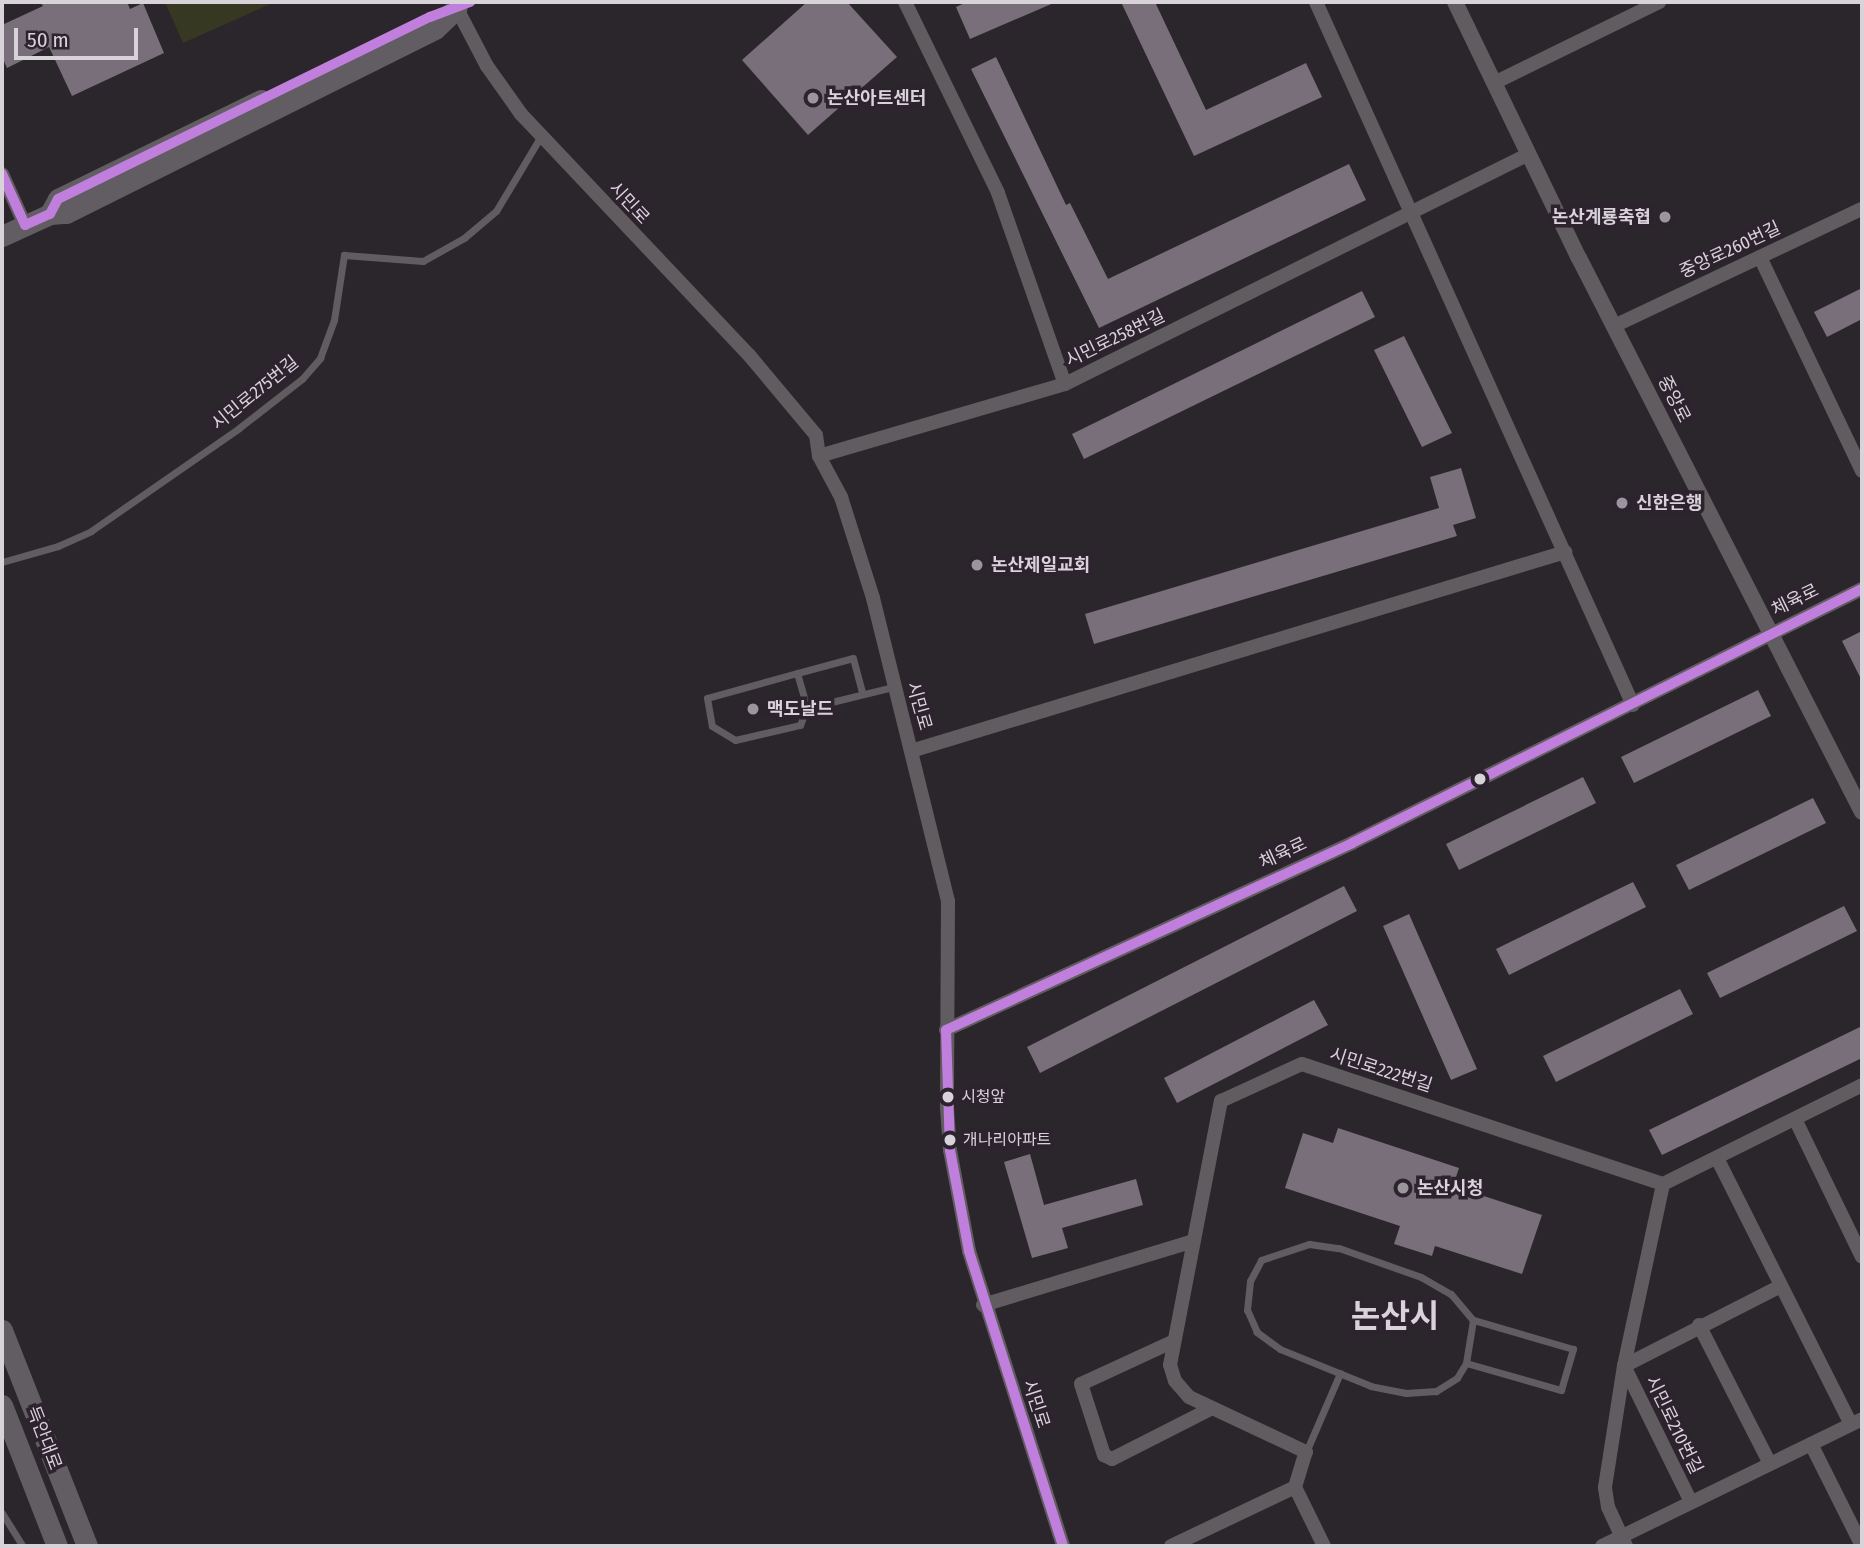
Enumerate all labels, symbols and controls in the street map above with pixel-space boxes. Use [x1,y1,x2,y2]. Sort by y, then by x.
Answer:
scale bar [18,14,142,58]
text: 50 m [27,27,69,53]
place label: 논산아트센터 [827,87,926,109]
marker: 논산아트센터 [805,90,821,106]
street label: 시민로 [604,177,654,229]
place label: 논산계룡축협 [1552,206,1651,228]
marker: 논산계룡축협 [1657,209,1673,225]
street label: 중앙로260번길 [1676,217,1784,283]
street label: 시민로258번길 [1062,305,1168,371]
street label: 시민로275번길 [207,351,303,435]
street label: 중앙로 [1653,372,1695,426]
place label: 신한은행 [1636,492,1702,514]
marker: 신한은행 [1614,495,1630,511]
place label: 논산제일교회 [991,554,1090,576]
marker: 논산제일교회 [969,557,985,573]
street label: 체육로 [1768,579,1822,621]
street label: 시민로 [902,679,936,733]
place label: 맥도날드 [767,698,833,720]
marker: 맥도날드 [745,701,761,717]
unlabelled marker [1473,772,1487,786]
street label: 체육로 [1256,833,1310,873]
street label: 시민로222번길 [1327,1043,1435,1097]
place label: 시청앞 [961,1087,1005,1107]
marker: 시청앞 [941,1090,955,1104]
place label: 개나리아파트 [963,1130,1051,1150]
marker: 개나리아파트 [943,1133,957,1147]
place label: 논산시청 [1417,1177,1483,1199]
marker: 논산시청 [1395,1180,1411,1196]
district label: 논산시 [1351,1297,1439,1335]
street label: 시민로210번길 [1641,1372,1707,1478]
street label: 시민로 [1018,1377,1054,1431]
street label: 득안대로 [22,1403,66,1473]

